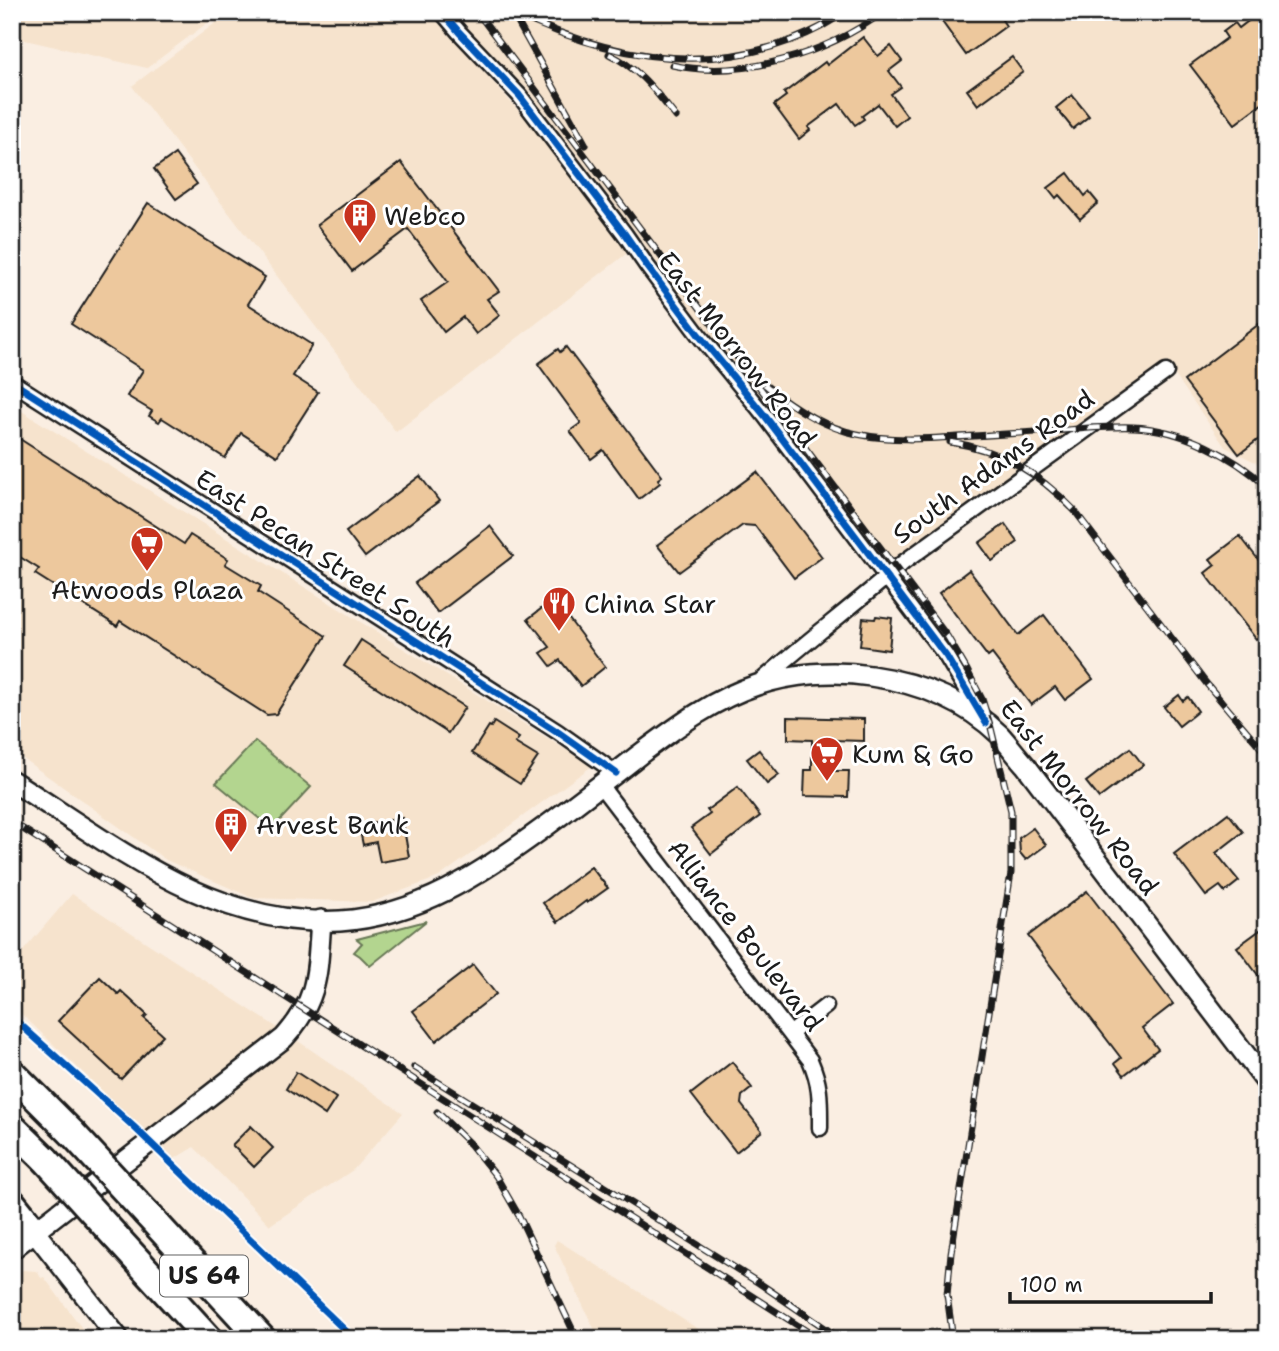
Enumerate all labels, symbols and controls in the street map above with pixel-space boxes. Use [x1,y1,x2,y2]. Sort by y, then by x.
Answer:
building icon: Webco [341,196,379,245]
place label: Webco [384,198,466,233]
street label: East Morrow Road [651,244,825,454]
street label: South Adams Road [885,381,1101,551]
street label: East Pecan Street South [189,461,463,655]
supermarket icon: Atwoods Plaza [128,524,166,573]
place label: Atwoods Plaza [51,572,243,607]
restaurant icon: China Star [540,584,578,633]
place label: China Star [584,586,716,621]
street label: East Morrow Road [993,692,1167,902]
supermarket icon: Kum & Go [808,734,846,783]
place label: Kum & Go [852,736,974,771]
building icon: Arvest Bank [212,805,250,854]
place label: Arvest Bank [256,807,409,842]
street label: Alliance Boulevard [660,832,832,1038]
road number: US 64 [160,1256,248,1296]
scale bar [1010,1260,1211,1304]
text: 100 m [1020,1271,1083,1299]

